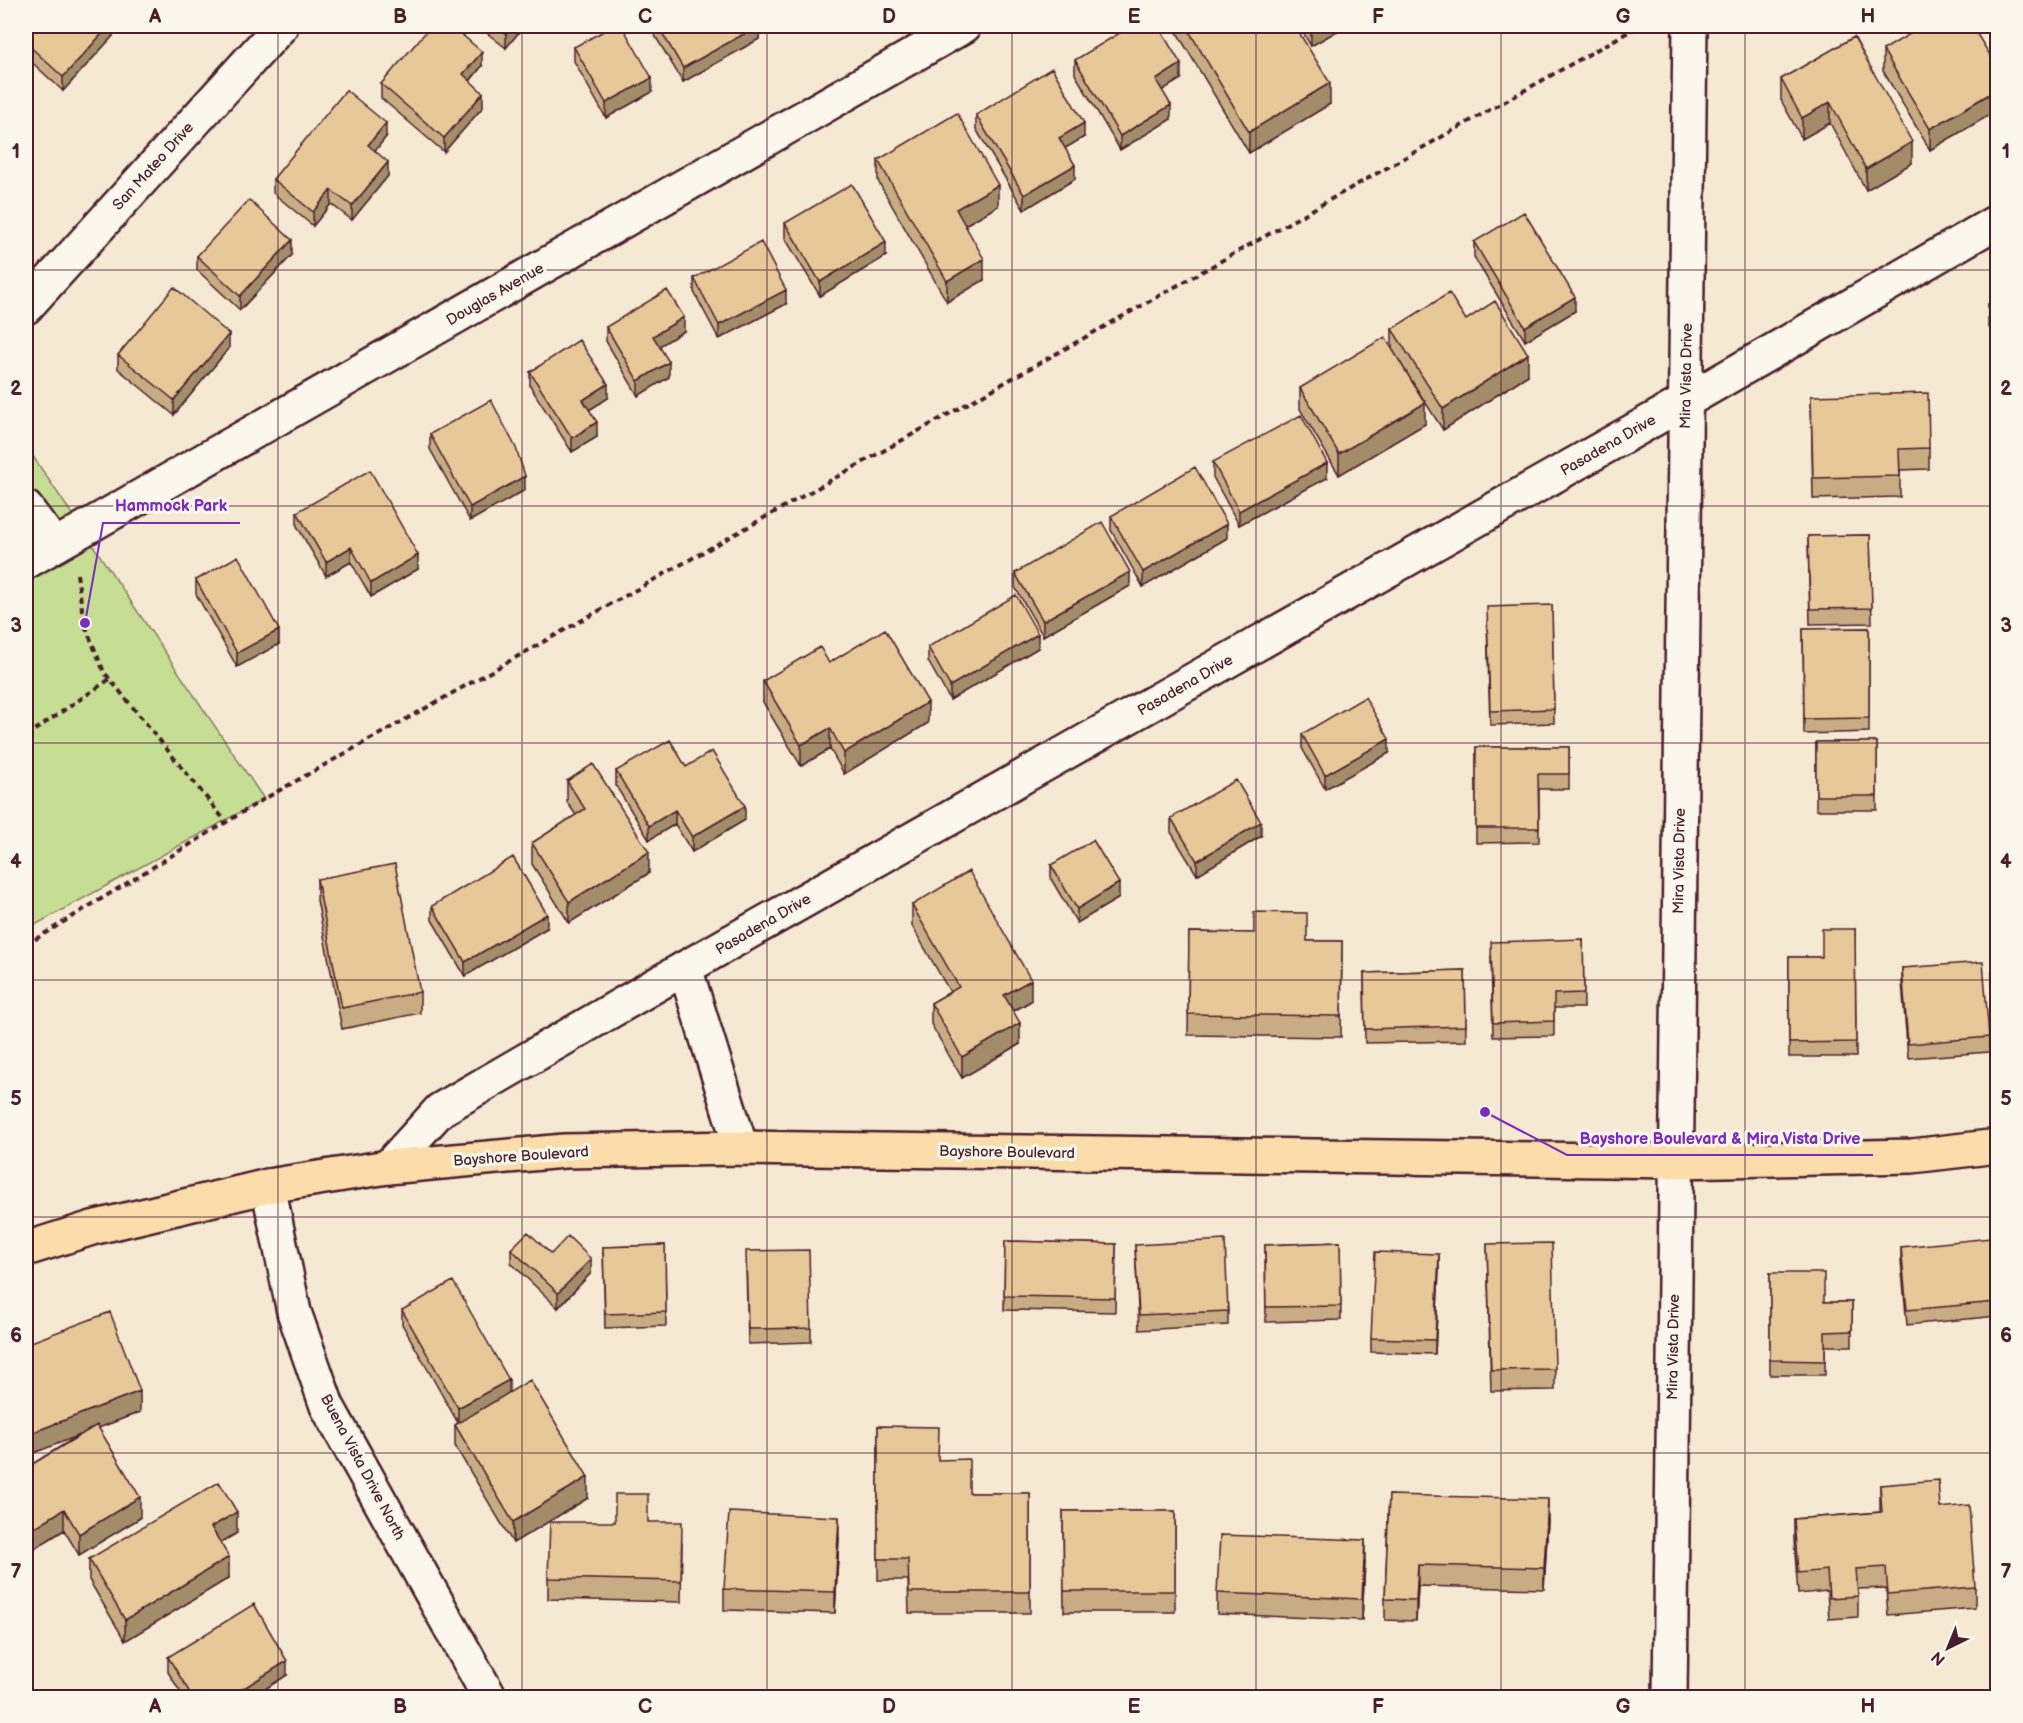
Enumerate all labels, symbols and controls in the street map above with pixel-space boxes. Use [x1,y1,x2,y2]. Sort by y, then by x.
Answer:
text: A [148,5,162,29]
text: B [393,5,407,29]
text: C [638,5,652,29]
text: D [882,5,896,29]
text: E [1128,5,1141,29]
text: F [1372,5,1384,29]
text: G [1616,5,1631,29]
text: H [1861,5,1875,29]
street label: San Mateo Drive [109,118,198,214]
text: 1 [12,140,20,164]
text: 1 [2002,140,2010,164]
street label: Douglas Avenue [443,259,548,330]
street label: Mira Vista Drive [1676,323,1697,429]
text: 2 [10,377,22,401]
text: 2 [2000,377,2012,401]
street label: Pasadena Drive [1557,410,1659,480]
callout: Hammock Park [103,489,240,523]
text: Hammock Park [115,497,228,516]
text: 3 [10,614,22,638]
text: 3 [2000,614,2012,638]
street label: Pasadena Drive [1134,650,1236,720]
street label: Mira Vista Drive [1669,808,1690,914]
text: 4 [10,850,22,874]
text: 4 [2000,850,2012,874]
street label: Pasadena Drive [712,889,814,959]
text: 5 [10,1087,22,1111]
text: 5 [2000,1087,2012,1111]
callout: Bayshore Boulevard & Mira Vista Drive [1567,1121,1873,1155]
text: Bayshore Boulevard & Mira Vista Drive [1579,1130,1861,1149]
street label: Bayshore Boulevard [453,1142,590,1171]
street label: Bayshore Boulevard [939,1142,1075,1163]
street label: Mira Vista Drive [1663,1294,1684,1400]
text: 6 [10,1324,22,1348]
text: 6 [2000,1324,2012,1348]
street label: Buena Vista Drive North [316,1391,409,1543]
text: 7 [10,1560,22,1584]
text: 7 [2000,1560,2012,1584]
north arrow [1918,1618,1978,1678]
text: N [1928,1647,1950,1669]
text: A [148,1695,162,1719]
text: B [393,1695,407,1719]
text: C [638,1695,652,1719]
text: D [882,1695,896,1719]
text: E [1128,1695,1141,1719]
text: F [1372,1695,1384,1719]
text: G [1616,1695,1631,1719]
text: H [1861,1695,1875,1719]

